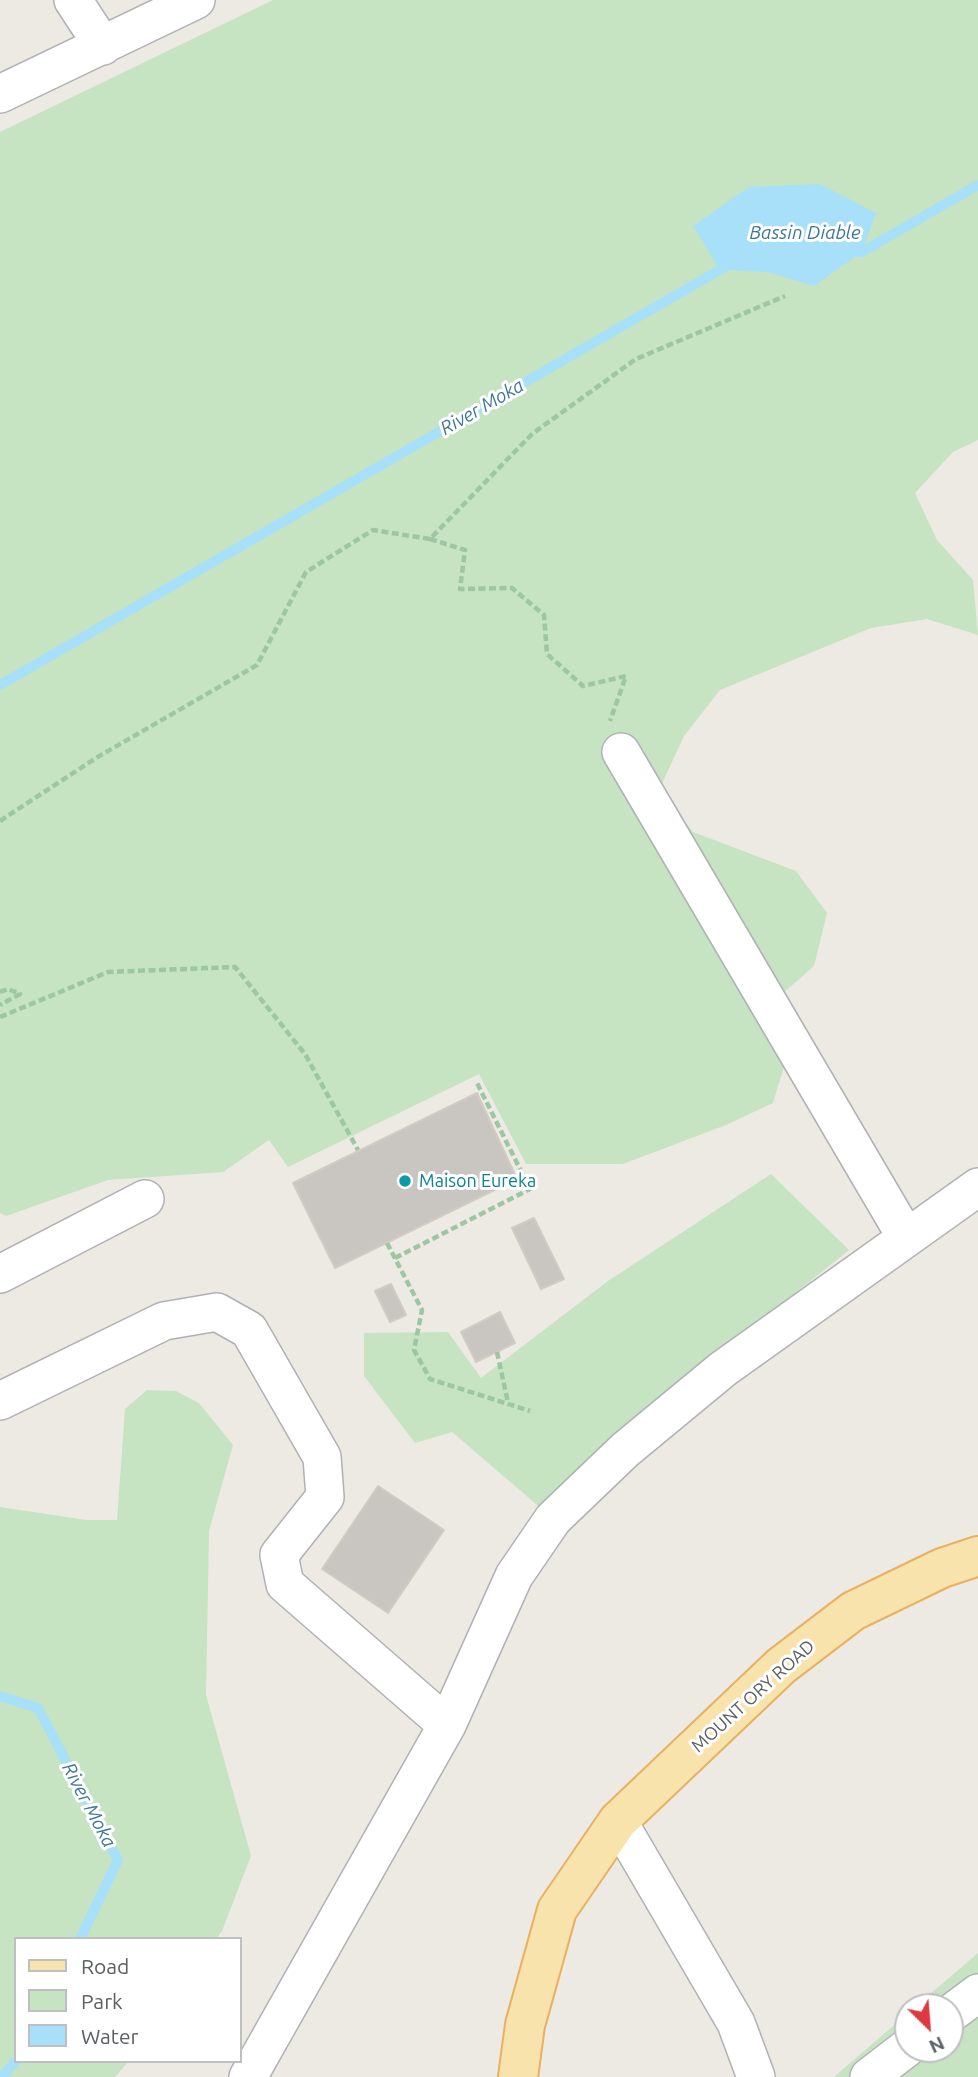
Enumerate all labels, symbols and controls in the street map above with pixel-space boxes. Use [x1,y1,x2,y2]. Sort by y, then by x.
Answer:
water label: Bassin Diable [749,222,861,244]
water label: River Moka [436,374,528,440]
place label: Maison Eureka [419,1170,536,1192]
marker: Maison Eureka [397,1173,413,1189]
street label: MOUNT ORY ROAD [687,1635,819,1757]
water label: River Moka [57,1759,121,1851]
legend [14,1937,242,2063]
text: Road [81,1954,129,1978]
text: Park [81,1989,123,2013]
north arrow [894,1993,964,2063]
text: Water [81,2024,139,2048]
text: N [926,2032,948,2058]

